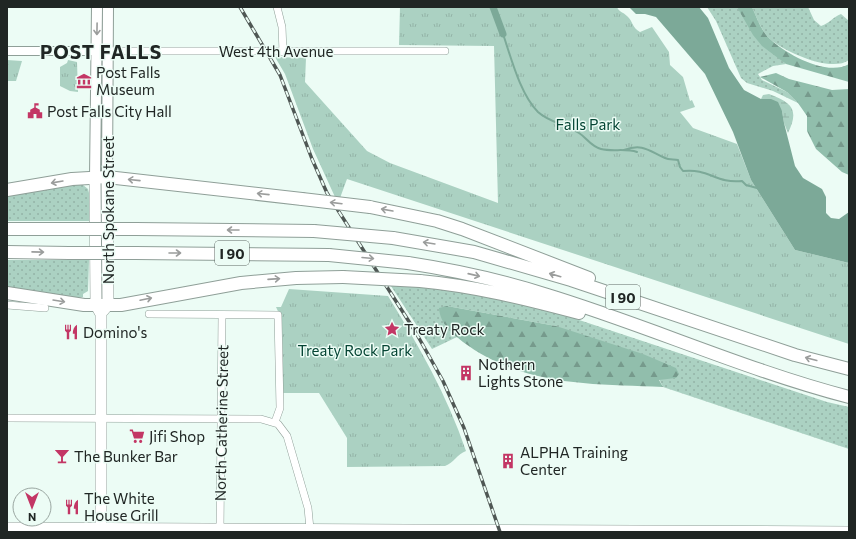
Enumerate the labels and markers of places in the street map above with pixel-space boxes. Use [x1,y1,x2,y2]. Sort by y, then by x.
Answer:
place label: Post Falls Museum [96,63,161,98]
museum icon: Post Falls Museum [75,72,93,90]
public building icon: Post Falls City Hall [26,102,44,120]
place label: Post Falls City Hall [47,102,172,120]
place icon: Treaty Rock [383,320,401,338]
place label: Treaty Rock [404,320,485,338]
restaurant icon: Domino's [62,323,80,341]
place label: Domino's [83,323,148,341]
place label: Nothern Lights Stone [478,355,563,390]
building icon: Nothern Lights Stone [457,364,475,382]
supermarket icon: Jifi Shop [128,427,146,445]
place label: Jifi Shop [149,427,205,445]
place label: ALPHA Training Center [520,443,628,478]
bar icon: The Bunker Bar [53,447,71,465]
place label: The Bunker Bar [74,447,178,465]
building icon: ALPHA Training Center [499,452,517,470]
place label: The White House Grill [84,489,159,524]
restaurant icon: The White House Grill [63,498,81,516]

